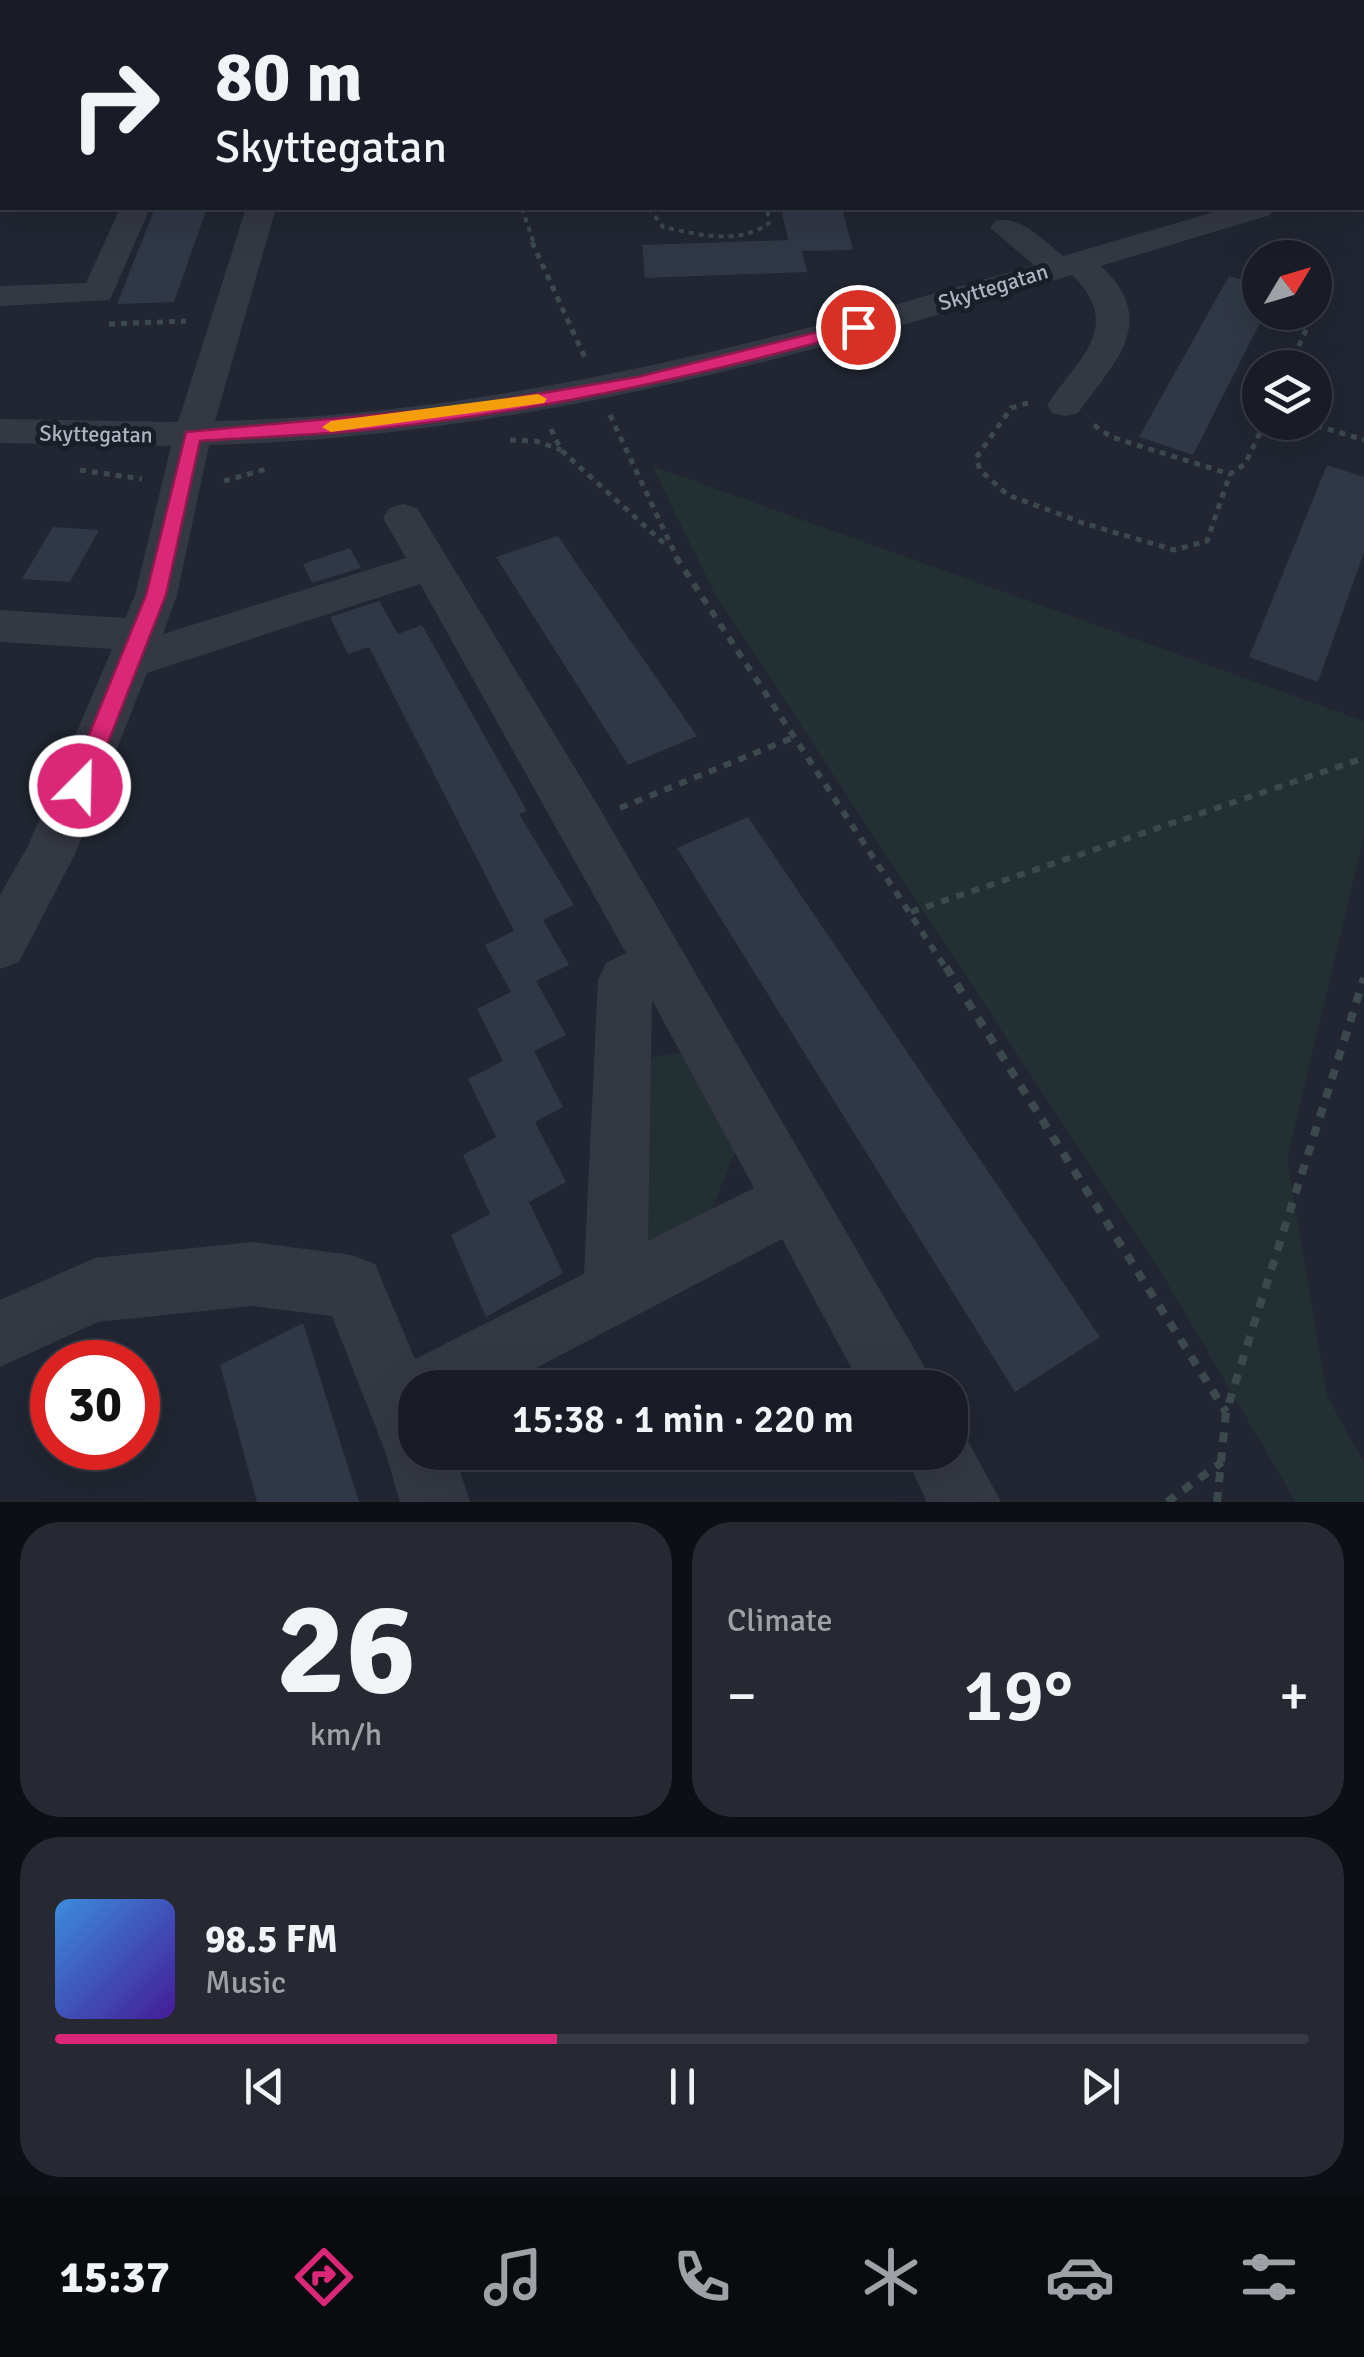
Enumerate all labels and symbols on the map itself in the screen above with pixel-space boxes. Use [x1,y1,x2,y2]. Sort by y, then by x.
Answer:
north arrow [1242,240,1332,330]
street label: Skyttegatan [935,258,1051,316]
pin [816,285,901,370]
street label: Skyttegatan [39,420,153,448]
position arrow [28,734,132,838]
speed limit sign: 30 [30,1340,160,1470]

